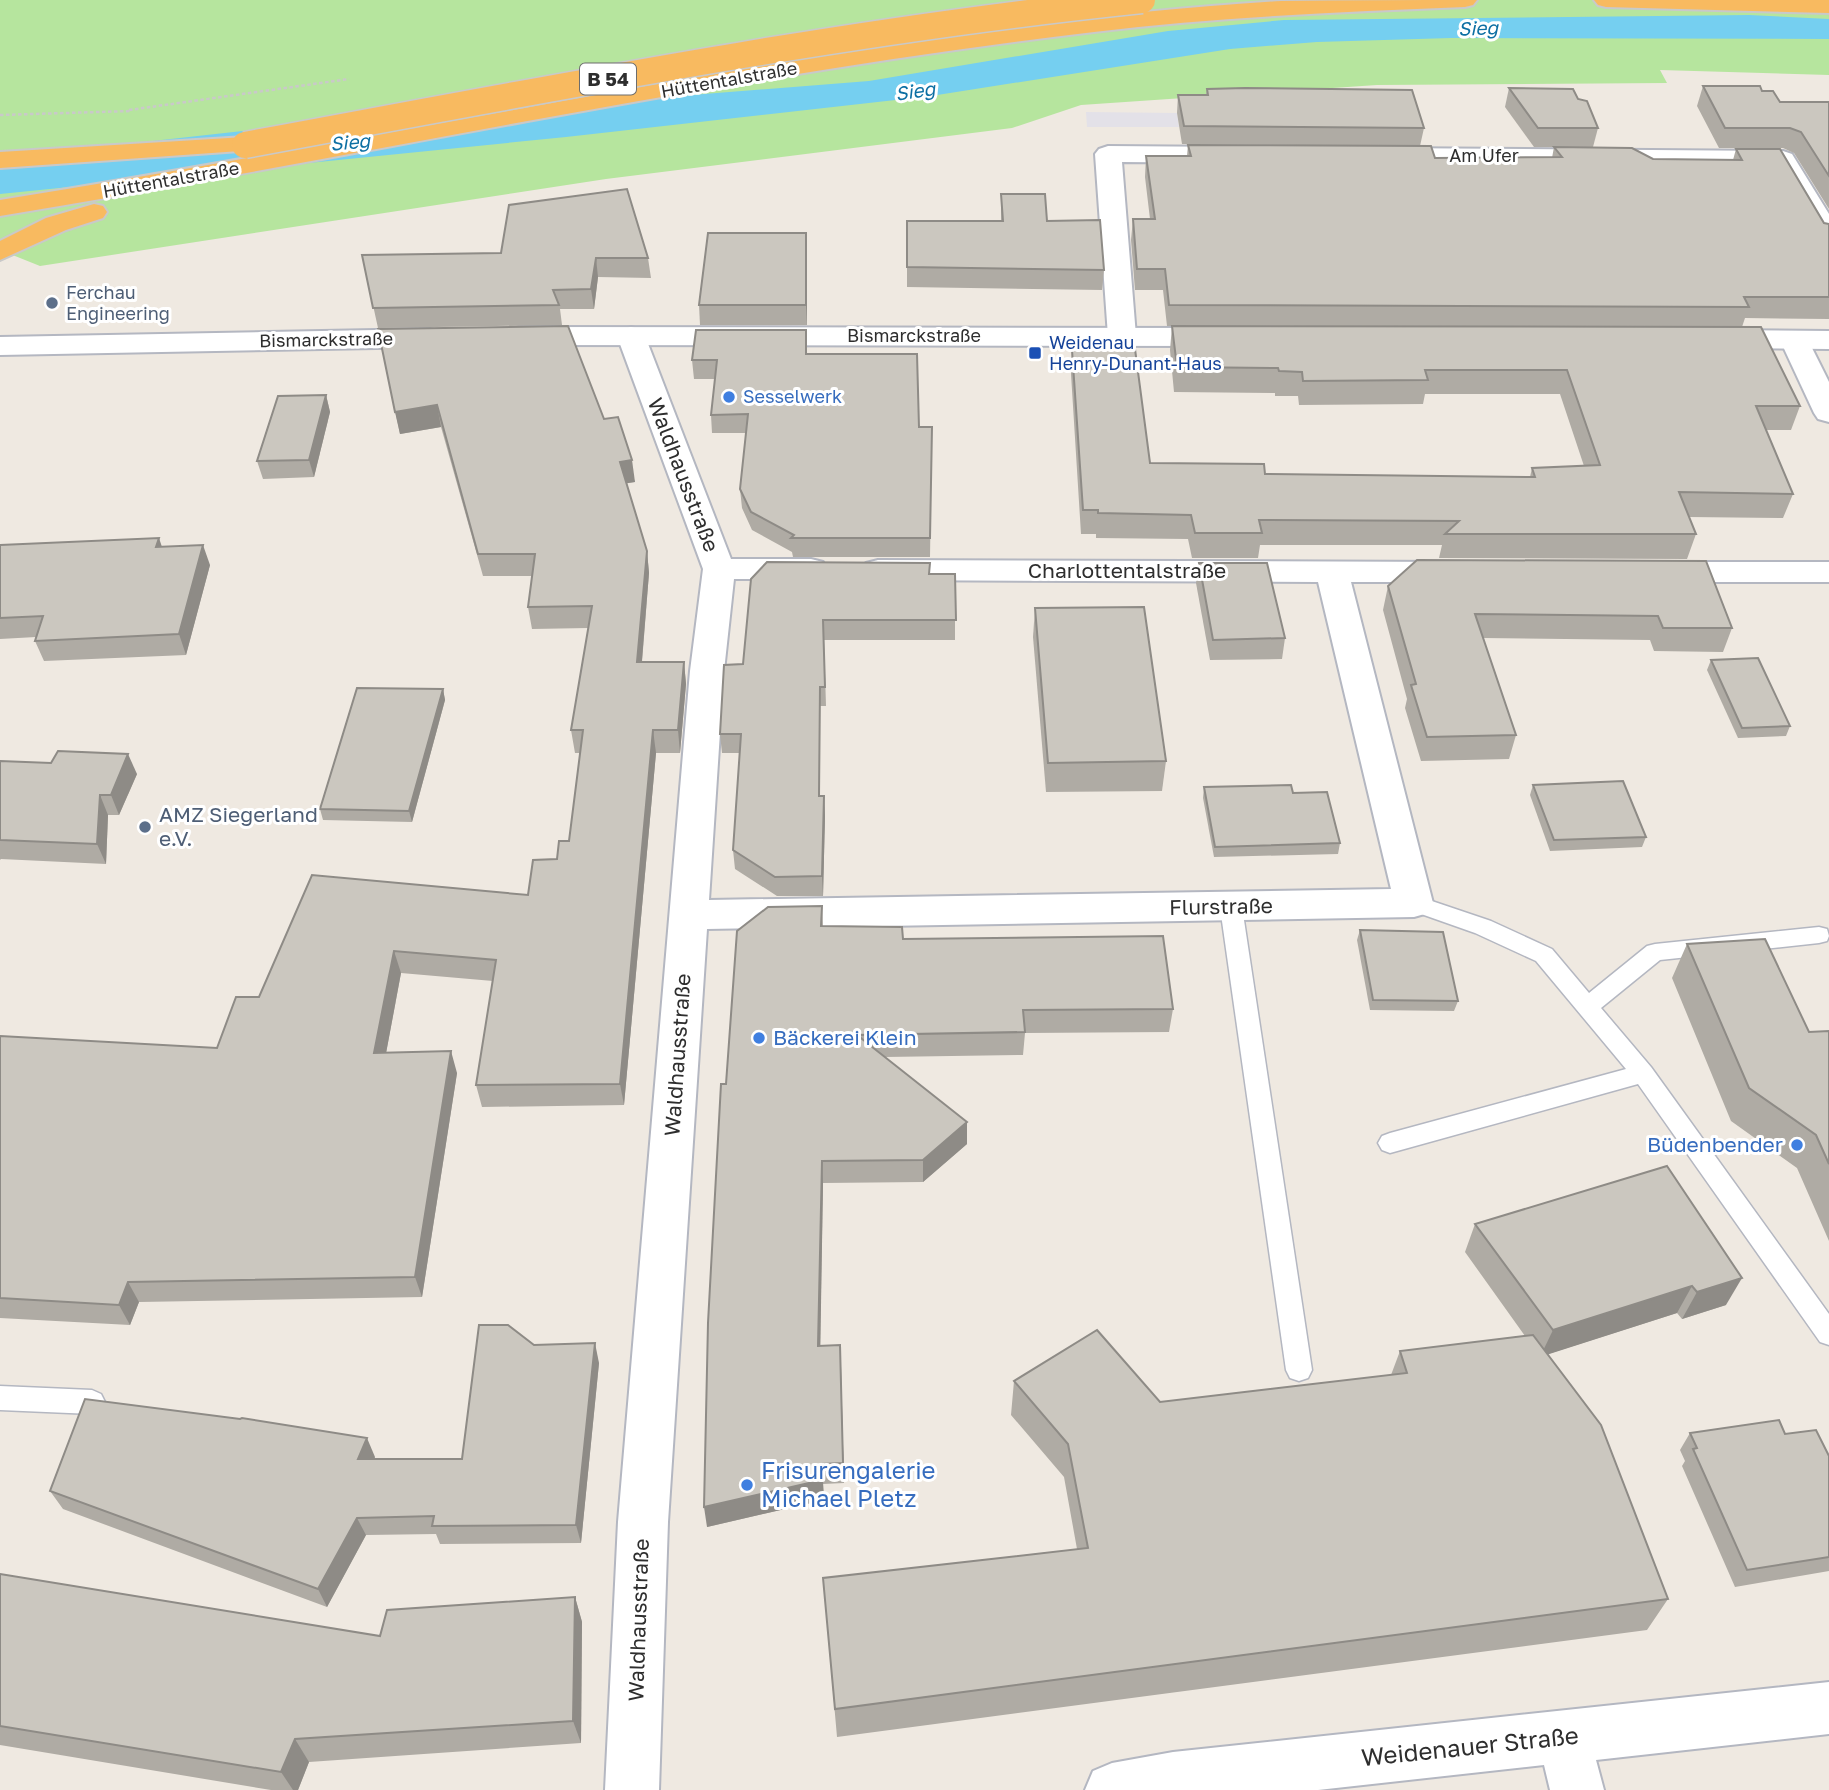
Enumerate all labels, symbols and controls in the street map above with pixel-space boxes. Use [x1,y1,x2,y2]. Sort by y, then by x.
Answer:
water label: Sieg [1458,15,1500,40]
street label: Hüttentalstraße [659,56,799,102]
road number: B 54 [580,64,636,94]
water label: Sieg [894,76,938,105]
water label: Sieg [329,128,372,155]
street label: Am Ufer [1449,144,1519,166]
street label: Hüttentalstraße [101,156,241,202]
place label: Ferchau Engineering [66,281,170,324]
marker: Ferchau Engineering [44,295,60,311]
street label: Bismarckstraße [847,324,981,346]
street label: Bismarckstraße [259,327,393,351]
place label: Weidenau Henry-Dunant-Haus [1049,331,1222,374]
marker: Weidenau Henry-Dunant-Haus [1027,345,1043,361]
place label: Sesselwerk [743,385,842,407]
marker: Sesselwerk [721,389,737,405]
street label: Waldhausstraße [643,394,725,555]
street label: Charlottentalstraße [1028,557,1226,583]
place label: AMZ Siegerland e.V. [159,801,318,851]
marker: AMZ Siegerland e.V. [137,819,153,835]
street label: Flurstraße [1169,892,1273,920]
street label: Waldhausstraße [658,973,696,1137]
place label: Bäckerei Klein [773,1024,917,1050]
marker: Bäckerei Klein [751,1030,767,1046]
place label: Büdenbender [1647,1131,1783,1157]
marker: Büdenbender [1789,1137,1805,1153]
place label: Frisurengalerie Michael Pletz [761,1455,936,1512]
marker: Frisurengalerie Michael Pletz [739,1477,755,1493]
street label: Waldhausstraße [622,1538,654,1702]
street label: Weidenauer Straße [1360,1720,1580,1771]

